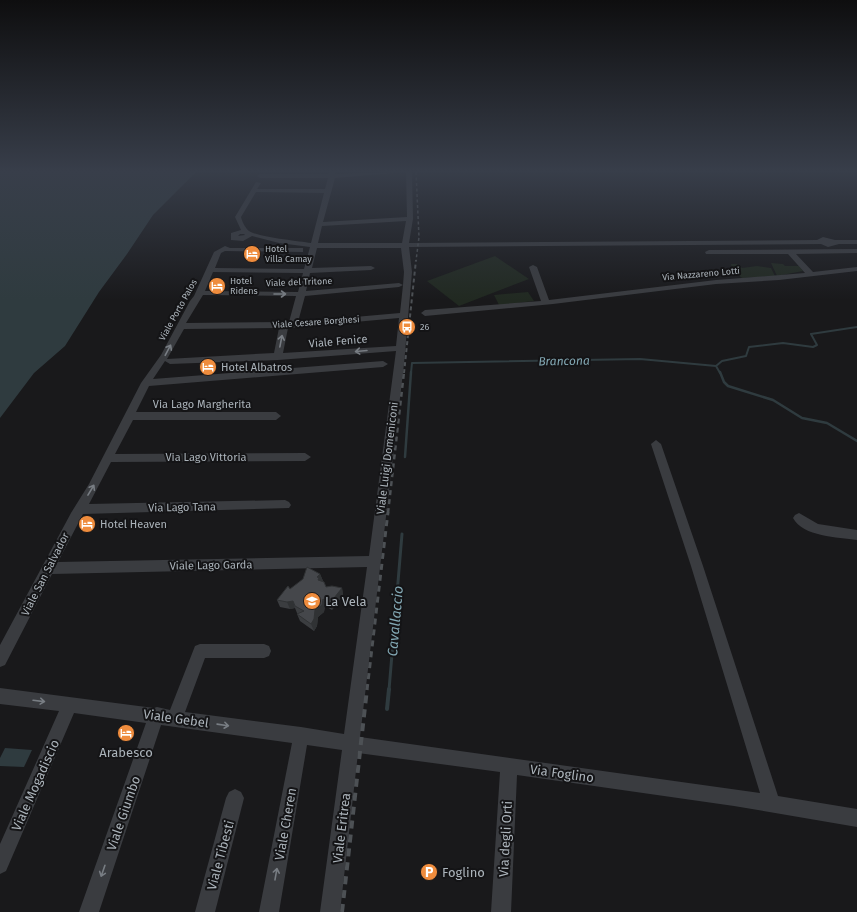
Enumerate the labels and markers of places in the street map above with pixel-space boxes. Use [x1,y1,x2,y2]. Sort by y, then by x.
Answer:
hotel icon: Hotel Villa Camay [242,244,262,264]
place label: Hotel Villa Camay [265,244,312,264]
hotel icon: Hotel Ridens [207,276,227,296]
place label: Hotel Ridens [230,276,258,296]
bus stop icon: 26 [397,317,417,337]
place label: 26 [420,322,429,332]
hotel icon: Hotel Albatros [198,357,218,377]
place label: Hotel Albatros [221,361,292,374]
hotel icon: Hotel Heaven [77,514,97,534]
place label: Hotel Heaven [100,518,167,531]
school or university icon: La Vela [302,591,322,611]
place label: La Vela [325,594,367,609]
hotel icon: Arabesco [116,723,136,743]
place label: Arabesco [99,745,153,760]
parking icon: Foglino [419,862,439,882]
place label: Foglino [442,865,485,880]

